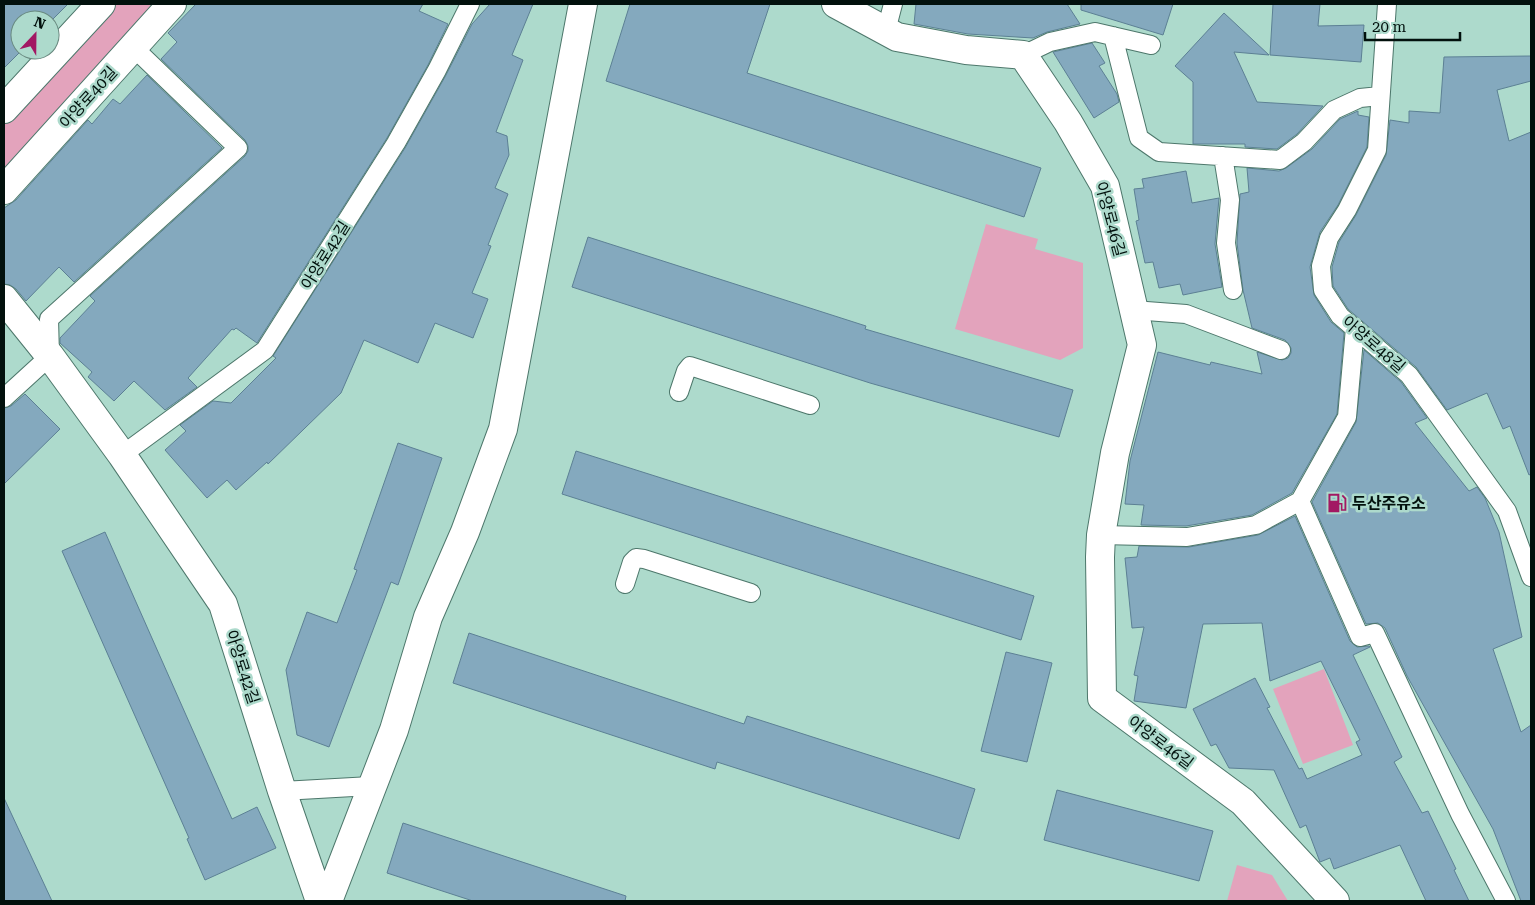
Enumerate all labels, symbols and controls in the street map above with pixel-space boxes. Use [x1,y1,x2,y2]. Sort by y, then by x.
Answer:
north arrow [10,10,60,60]
scale bar [1365,10,1460,42]
text: N [32,14,48,32]
text: 20 m [1372,18,1407,36]
street label: 아양로40길 [56,62,121,132]
street label: 아양로46길 [1091,180,1130,259]
street label: 아양로42길 [297,218,354,293]
street label: 아양로48길 [1338,312,1409,377]
fuel station icon: 두산주유소 [1326,492,1348,514]
place label: 두산주유소 [1352,494,1426,513]
street label: 아양로42길 [222,628,263,707]
street label: 아양로46길 [1124,712,1197,773]

